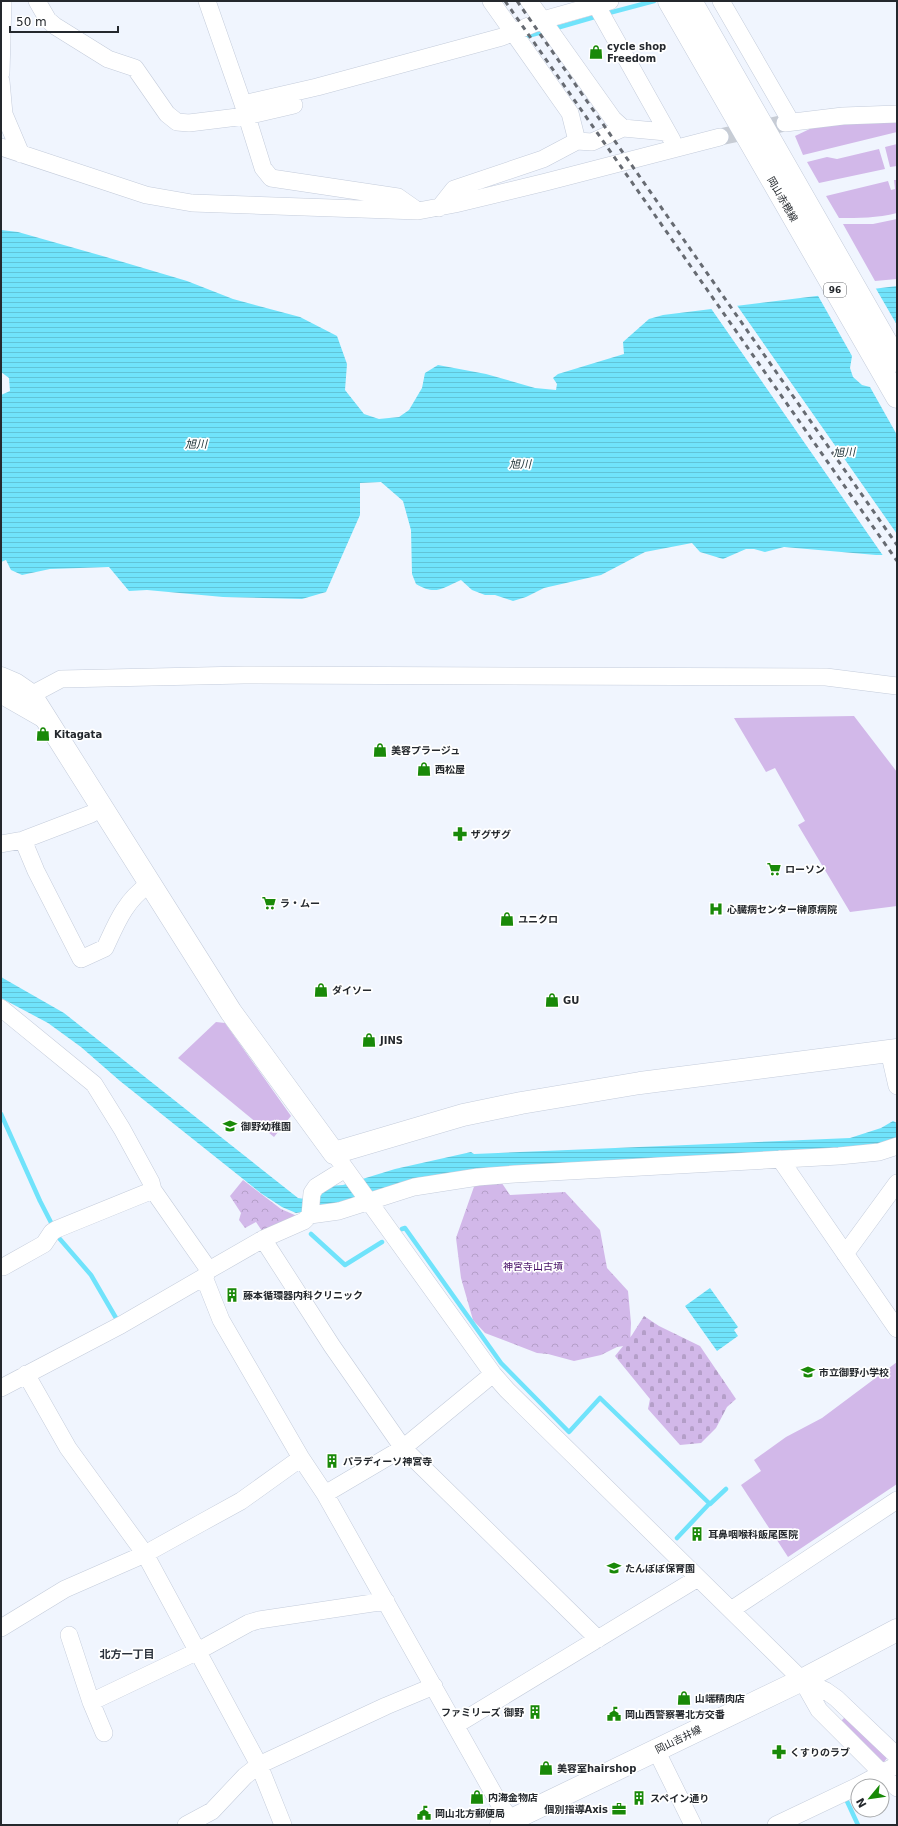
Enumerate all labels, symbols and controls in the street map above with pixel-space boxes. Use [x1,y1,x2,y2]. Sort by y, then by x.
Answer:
scale bar [10,8,118,34]
text: 50 m [16,15,47,29]
place label: cycle shop Freedom [607,41,666,64]
shop icon: cycle shop Freedom [588,44,604,60]
street label: 岡山赤穂線 [765,175,800,224]
road number: 96 [824,283,846,297]
water label: 旭川 [185,438,208,451]
water label: 旭川 [833,446,856,459]
water label: 旭川 [509,458,532,471]
shop icon: Kitagata [35,726,51,742]
place label: Kitagata [54,729,102,740]
shop icon: 美容プラージュ [372,742,388,758]
place label: 美容プラージュ [391,745,460,756]
shop icon: 西松屋 [416,761,432,777]
place label: 西松屋 [435,764,465,775]
pharmacy icon: ザグザグ [452,826,468,842]
place label: ザグザグ [471,829,511,840]
supermarket icon: ローソン [766,861,782,877]
place label: ローソン [785,864,825,875]
supermarket icon: ラ・ムー [261,895,277,911]
place label: ラ・ムー [280,898,320,909]
hospital icon: 心臓病センター榊原病院 [708,901,724,917]
place label: 心臓病センター榊原病院 [727,904,837,915]
shop icon: ユニクロ [499,911,515,927]
place label: ユニクロ [518,914,558,925]
shop icon: ダイソー [313,982,329,998]
place label: ダイソー [332,985,372,996]
shop icon: GU [544,992,560,1008]
place label: GU [563,995,579,1006]
shop icon: JINS [361,1032,377,1048]
place label: JINS [379,1035,403,1046]
school or university icon: 御野幼稚園 [222,1118,238,1134]
place label: 御野幼稚園 [240,1121,291,1132]
park label: 神宮寺山古墳 [503,1261,563,1272]
building icon: 藤本循環器内科クリニック [224,1287,240,1303]
place label: 藤本循環器内科クリニック [243,1290,363,1301]
school or university icon: 市立御野小学校 [800,1364,816,1380]
place label: 市立御野小学校 [819,1367,889,1378]
building icon: パラディーソ神宮寺 [324,1453,340,1469]
place label: パラディーソ神宮寺 [343,1456,432,1467]
building icon: 耳鼻咽喉科飯尾医院 [689,1526,705,1542]
place label: 耳鼻咽喉科飯尾医院 [708,1529,798,1540]
school or university icon: たんぽぽ保育園 [606,1560,622,1576]
place label: たんぽぽ保育園 [625,1563,695,1574]
district label: 北方一丁目 [100,1648,155,1661]
shop icon: 山端精肉店 [676,1690,692,1706]
place label: 山端精肉店 [695,1693,745,1704]
building icon: ファミリーズ 御野 [527,1704,543,1720]
public building icon: 岡山西警察署北方交番 [606,1706,622,1722]
place label: ファミリーズ 御野 [441,1707,525,1718]
place label: 岡山西警察署北方交番 [625,1709,725,1720]
street label: 岡山吉井線 [653,1724,703,1755]
pharmacy icon: くすりのラブ [771,1744,787,1760]
place label: くすりのラブ [790,1747,850,1758]
shop icon: 美容室hairshop [538,1760,554,1776]
place label: 美容室hairshop [557,1763,636,1774]
north arrow [850,1778,890,1818]
shop icon: 内海金物店 [469,1789,485,1805]
building icon: スペイン通り [631,1790,647,1806]
place label: 内海金物店 [488,1792,538,1803]
place label: スペイン通り [650,1793,709,1804]
text: N [854,1795,870,1810]
office icon: 個別指導Axis [611,1801,627,1817]
place label: 個別指導Axis [543,1804,608,1815]
public building icon: 岡山北方郵便局 [416,1805,432,1821]
place label: 岡山北方郵便局 [435,1808,505,1819]

